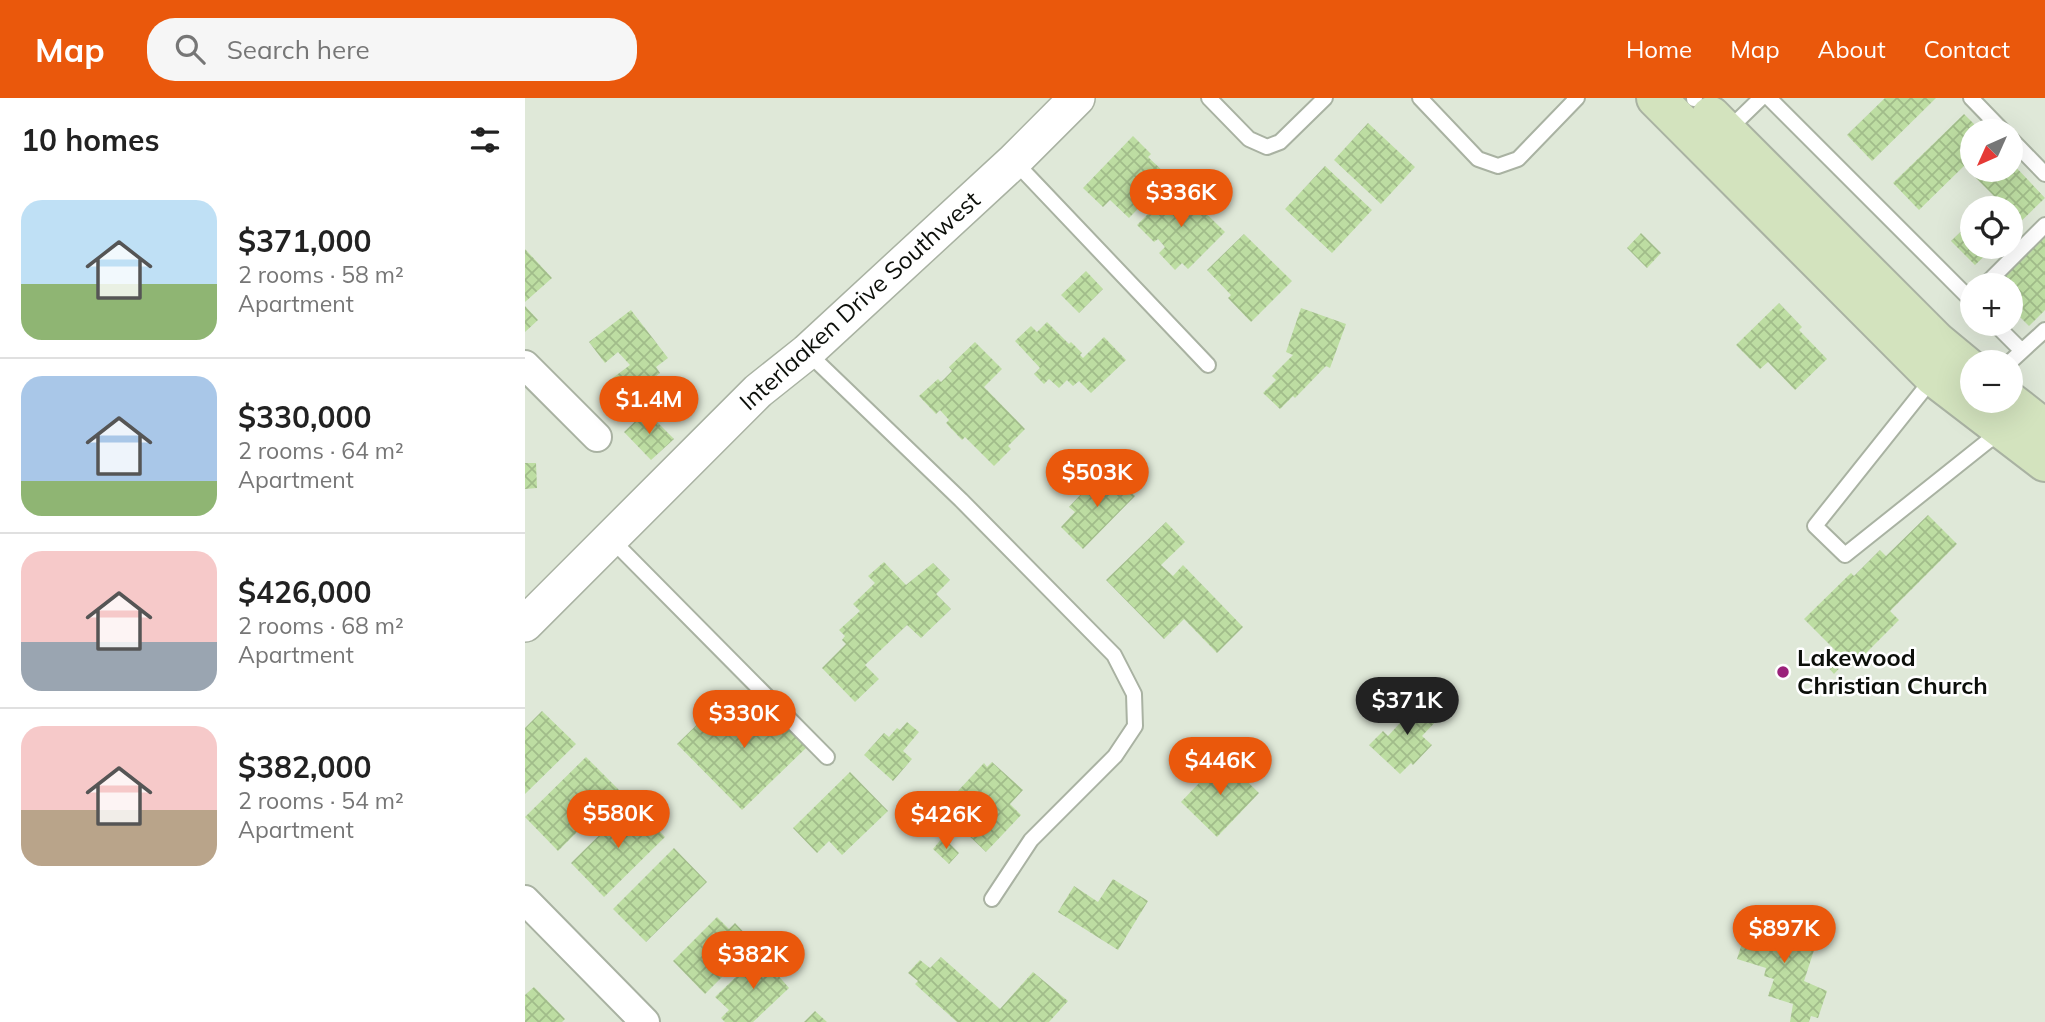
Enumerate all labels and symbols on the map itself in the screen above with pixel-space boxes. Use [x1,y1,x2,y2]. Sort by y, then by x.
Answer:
north arrow [1960,119,2023,182]
pin: $336K [1132,170,1230,229]
street label: Interlaaken Drive Southwest [733,184,986,416]
pin: $1.4M [600,376,698,436]
pin: $503K [1048,450,1146,509]
place label: Lakewood Christian Church [1797,642,1988,700]
marker: Lakewood Christian Church [1775,664,1791,680]
pin: $371K [1358,678,1456,737]
pin: $330K [695,690,793,750]
pin: $446K [1171,738,1269,797]
pin: $580K [569,790,667,850]
pin: $426K [897,792,995,851]
pin: $897K [1735,906,1833,965]
pin: $382K [704,932,802,991]

